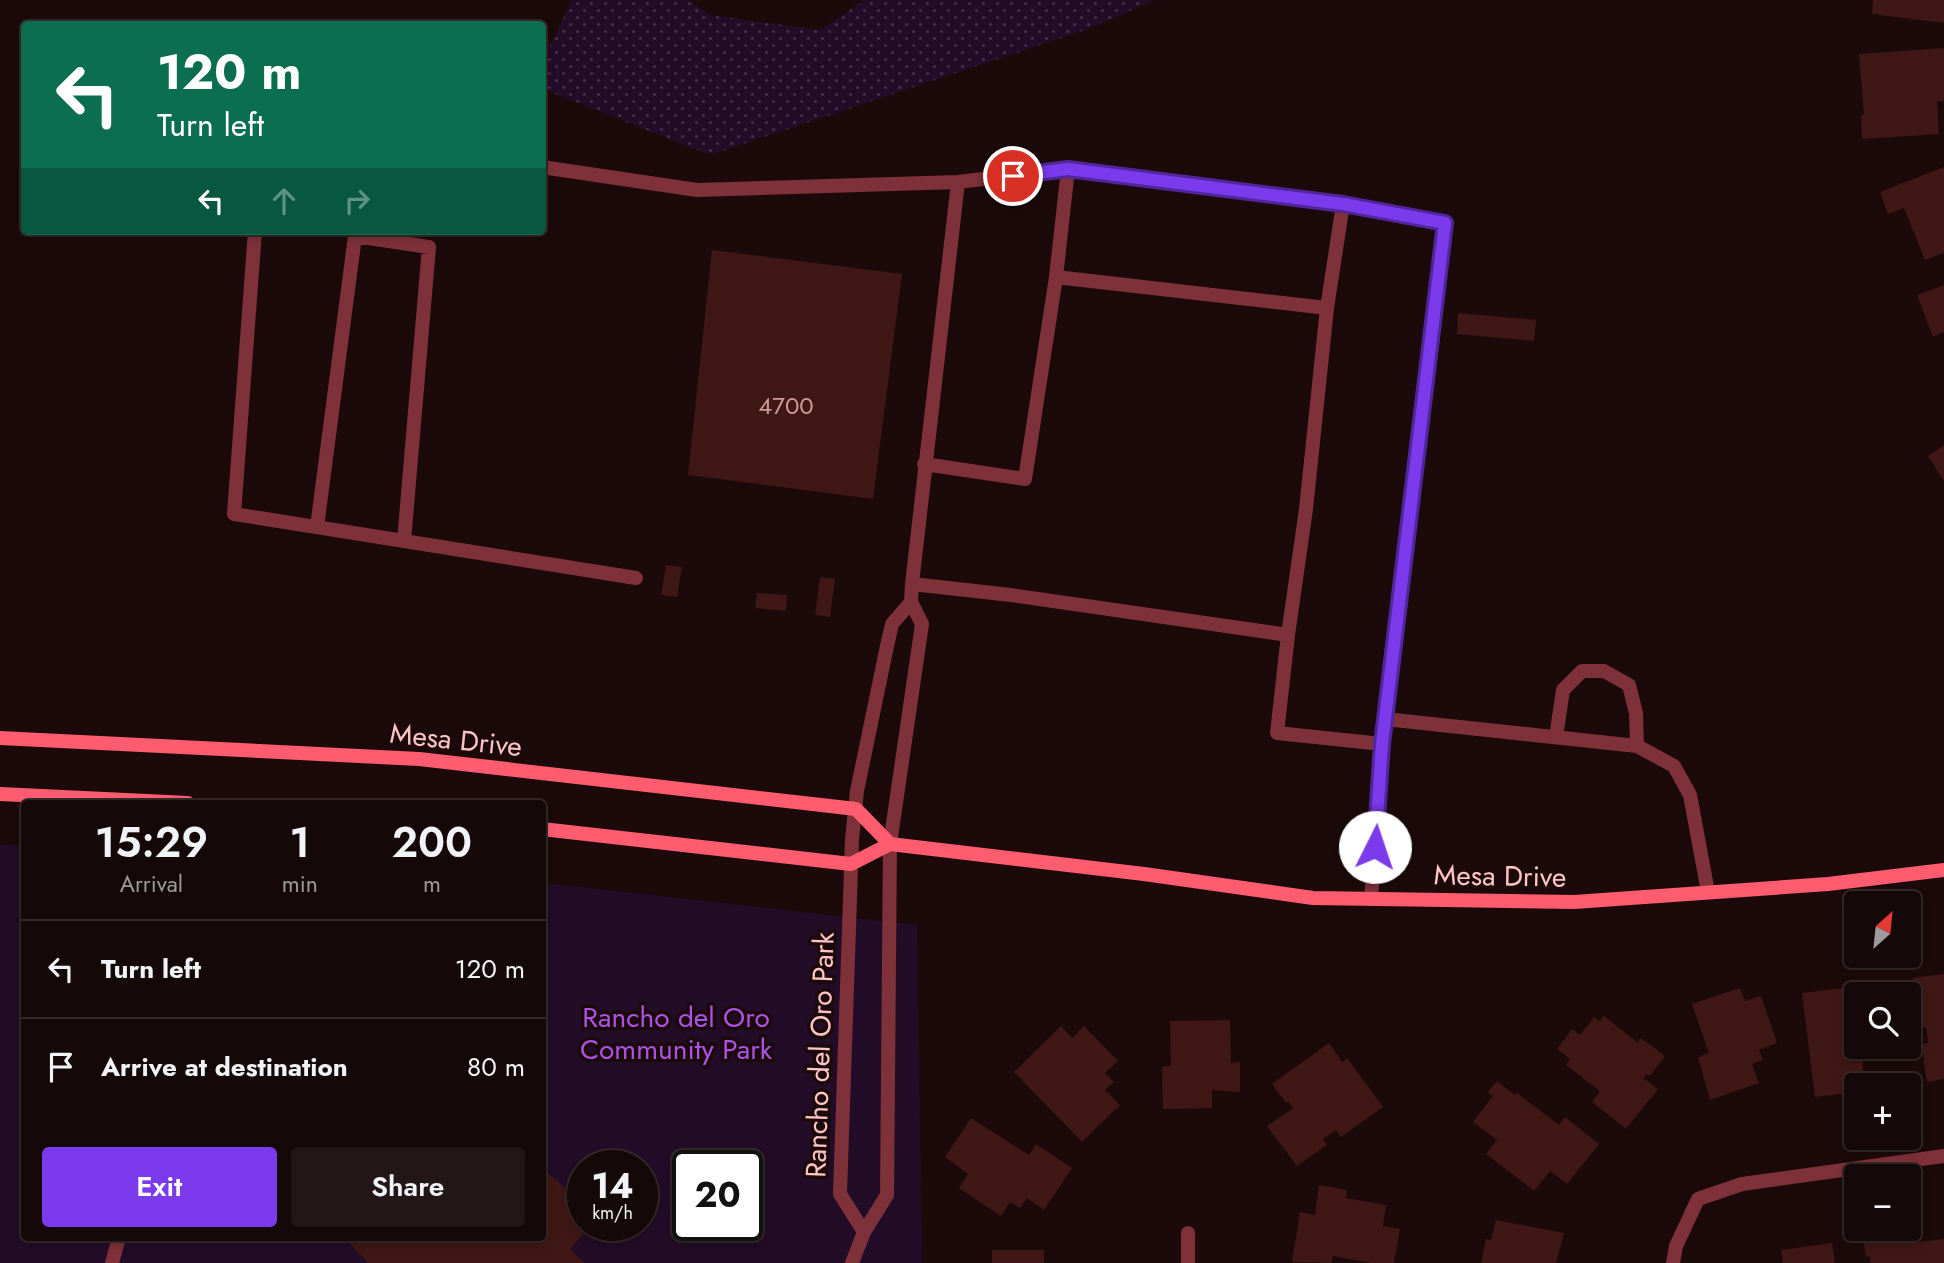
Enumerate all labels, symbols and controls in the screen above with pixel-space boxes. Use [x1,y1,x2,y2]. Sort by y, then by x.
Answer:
text: 120 m [157,37,301,107]
icon: left [42,49,133,140]
text: Turn left [157,102,264,148]
pin [983,146,1043,206]
icon: arrive [994,157,1032,195]
icon: left [192,182,230,220]
icon: ahead [265,182,303,220]
icon: right [338,182,376,220]
house number: 4700 [758,388,814,423]
street label: Mesa Drive [388,713,524,767]
position arrow [1338,810,1412,884]
text: 15:29 [95,812,208,873]
text: 1 [290,812,310,873]
text: 200 [392,812,472,873]
street label: Mesa Drive [1433,854,1567,898]
text: Arrival [120,867,183,901]
text: min [282,867,318,901]
text: m [423,867,441,901]
north arrow [1844,891,1922,968]
map controls [1844,891,1921,1241]
street label: Rancho del Oro Park [795,931,845,1179]
icon: left [42,950,80,988]
text: Turn left [101,950,201,988]
text: 120 m [455,950,525,988]
button: search [1844,982,1921,1059]
park label: Rancho del Oro Community Park [580,997,773,1070]
icon: arrive [42,1048,80,1086]
text: Arrive at destination [101,1048,348,1086]
text: 80 m [467,1048,525,1086]
button: + [1844,1073,1921,1150]
button: Exit [42,1147,277,1227]
button: Share [291,1147,525,1227]
speed limit sign: 20 [672,1150,763,1241]
text: 14 [591,1161,634,1211]
button: − [1844,1164,1921,1241]
text: km/h [592,1200,633,1226]

